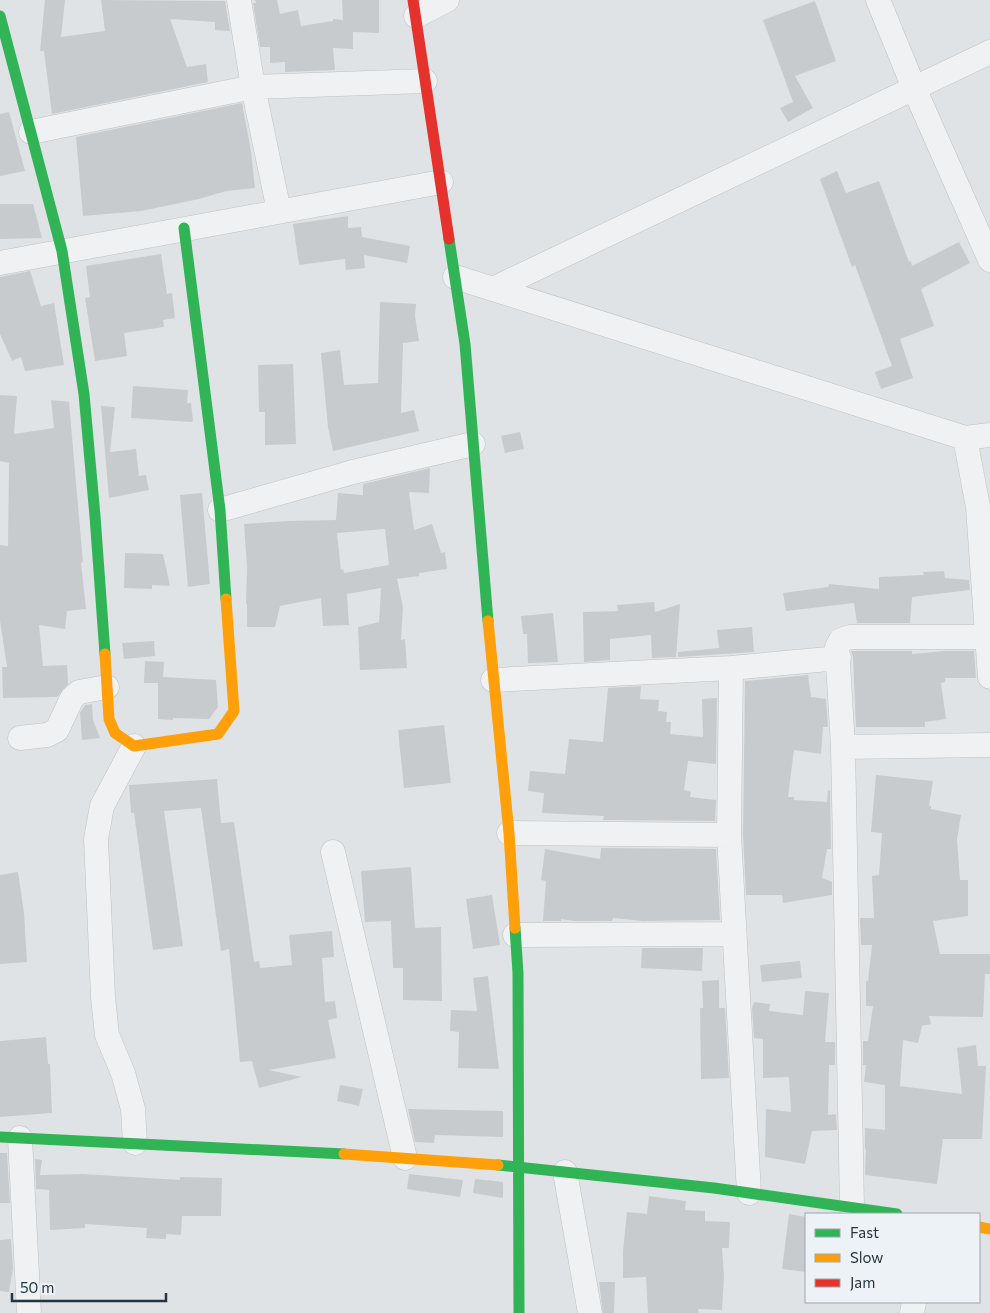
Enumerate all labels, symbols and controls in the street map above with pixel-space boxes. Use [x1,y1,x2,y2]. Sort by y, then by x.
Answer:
legend [805,1213,980,1303]
text: Fast [850,1223,879,1241]
text: Slow [850,1248,883,1266]
scale bar [12,1270,166,1302]
text: Jam [850,1273,875,1291]
text: 50 m [20,1278,54,1296]

